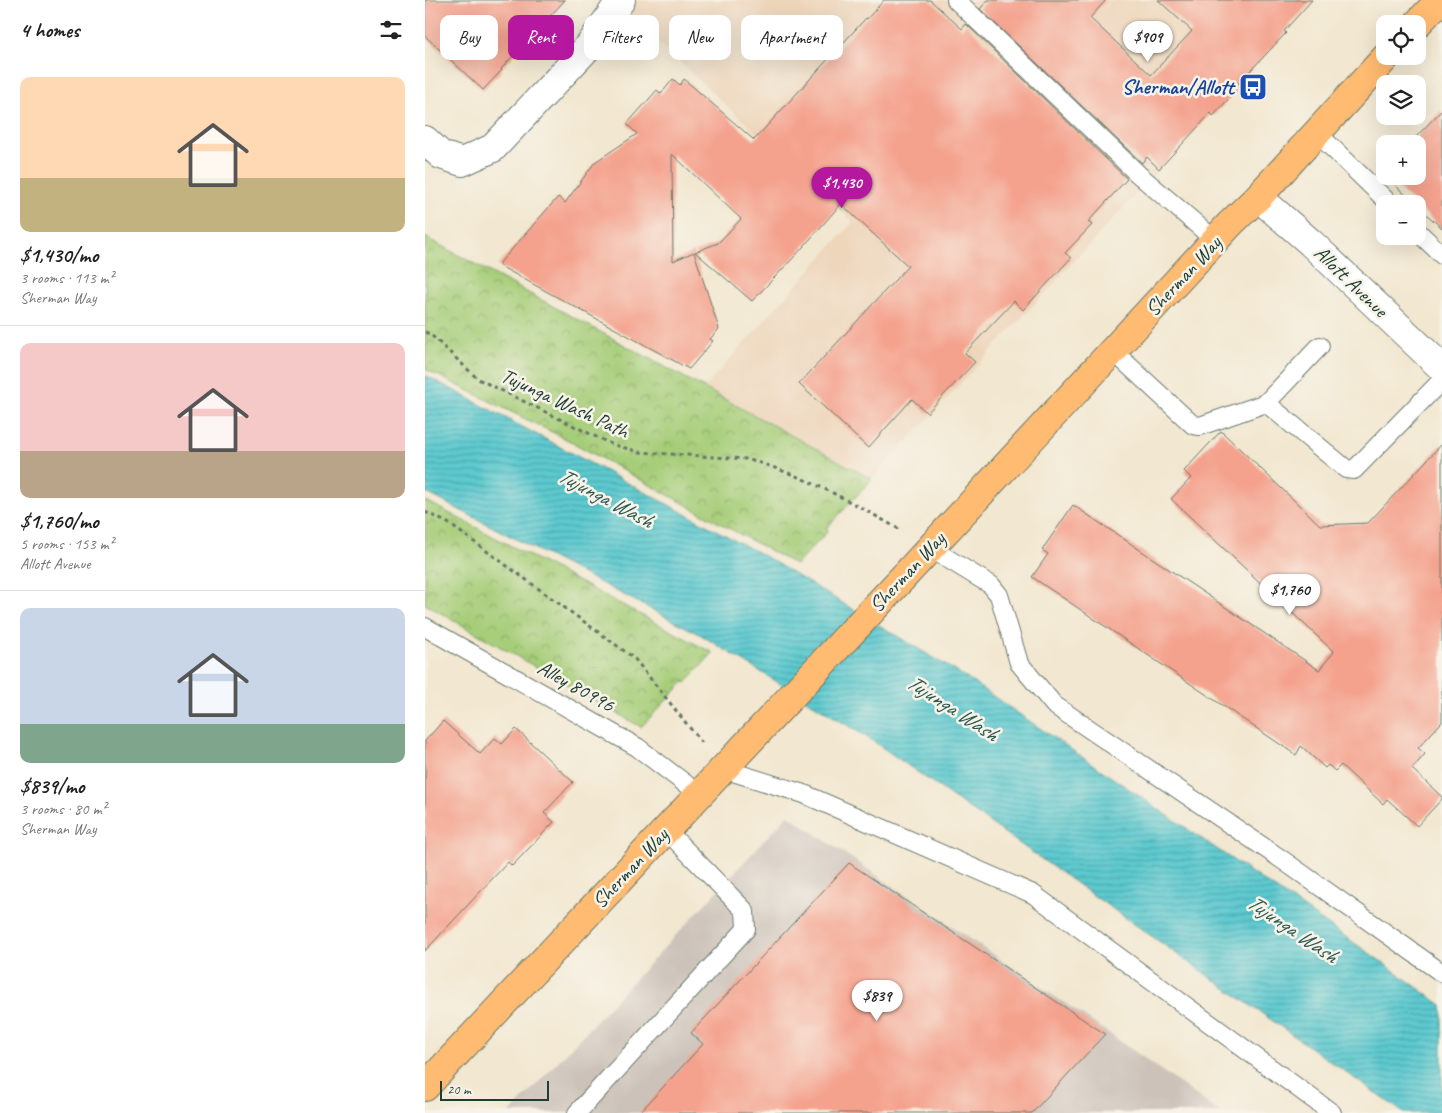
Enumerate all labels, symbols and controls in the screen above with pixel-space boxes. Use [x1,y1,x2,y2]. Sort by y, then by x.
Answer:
chip: Buy [440,15,498,60]
chip: Rent [508,15,574,60]
chip: Filters [584,15,659,60]
chip: New [669,15,731,60]
chip: Apartment [741,15,843,60]
map controls [1376,15,1426,245]
button: locate [1376,15,1426,65]
icon: filters [377,16,405,44]
text: 4 homes [20,17,79,43]
pin: $909 [1118,20,1178,63]
text: $909 [1134,27,1162,47]
bus stop icon: Sherman/Allott [1238,72,1268,102]
place label: Sherman/Allott [1122,74,1236,100]
button: layers [1376,75,1426,125]
icon: home [168,110,258,200]
button: + [1376,135,1426,185]
pin: $1,430 [801,166,883,209]
text: $1,430 [822,173,862,193]
button: − [1376,195,1426,245]
street label: Sherman Way [1139,229,1228,322]
street label: Allott Avenue [1309,240,1395,324]
text: $1,430/mo [20,242,98,268]
text: 3 rooms · 113 m² [20,268,114,288]
text: Sherman Way [20,288,96,308]
street label: Tujunga Wash Path [497,362,634,444]
icon: home [168,375,258,465]
water label: Tujunga Wash [553,461,660,536]
text: $1,760/mo [20,508,99,534]
street label: Sherman Way [863,525,952,618]
text: 5 rooms · 153 m² [20,534,114,554]
text: Allott Avenue [20,554,90,574]
pin: $1,760 [1249,574,1331,616]
text: $1,760 [1270,580,1310,600]
icon: home [168,640,258,730]
street label: Alley 80996 [533,654,619,718]
water label: Tujunga Wash [901,668,1005,749]
text: $839/mo [20,773,84,799]
text: 3 rooms · 80 m² [20,799,106,819]
text: Sherman Way [20,819,96,839]
street label: Sherman Way [586,821,675,914]
water label: Tujunga Wash [1242,888,1345,971]
pin: $839 [847,980,907,1022]
text: $839 [863,986,891,1006]
scale bar [440,1078,549,1101]
text: 20 m [447,1081,471,1098]

